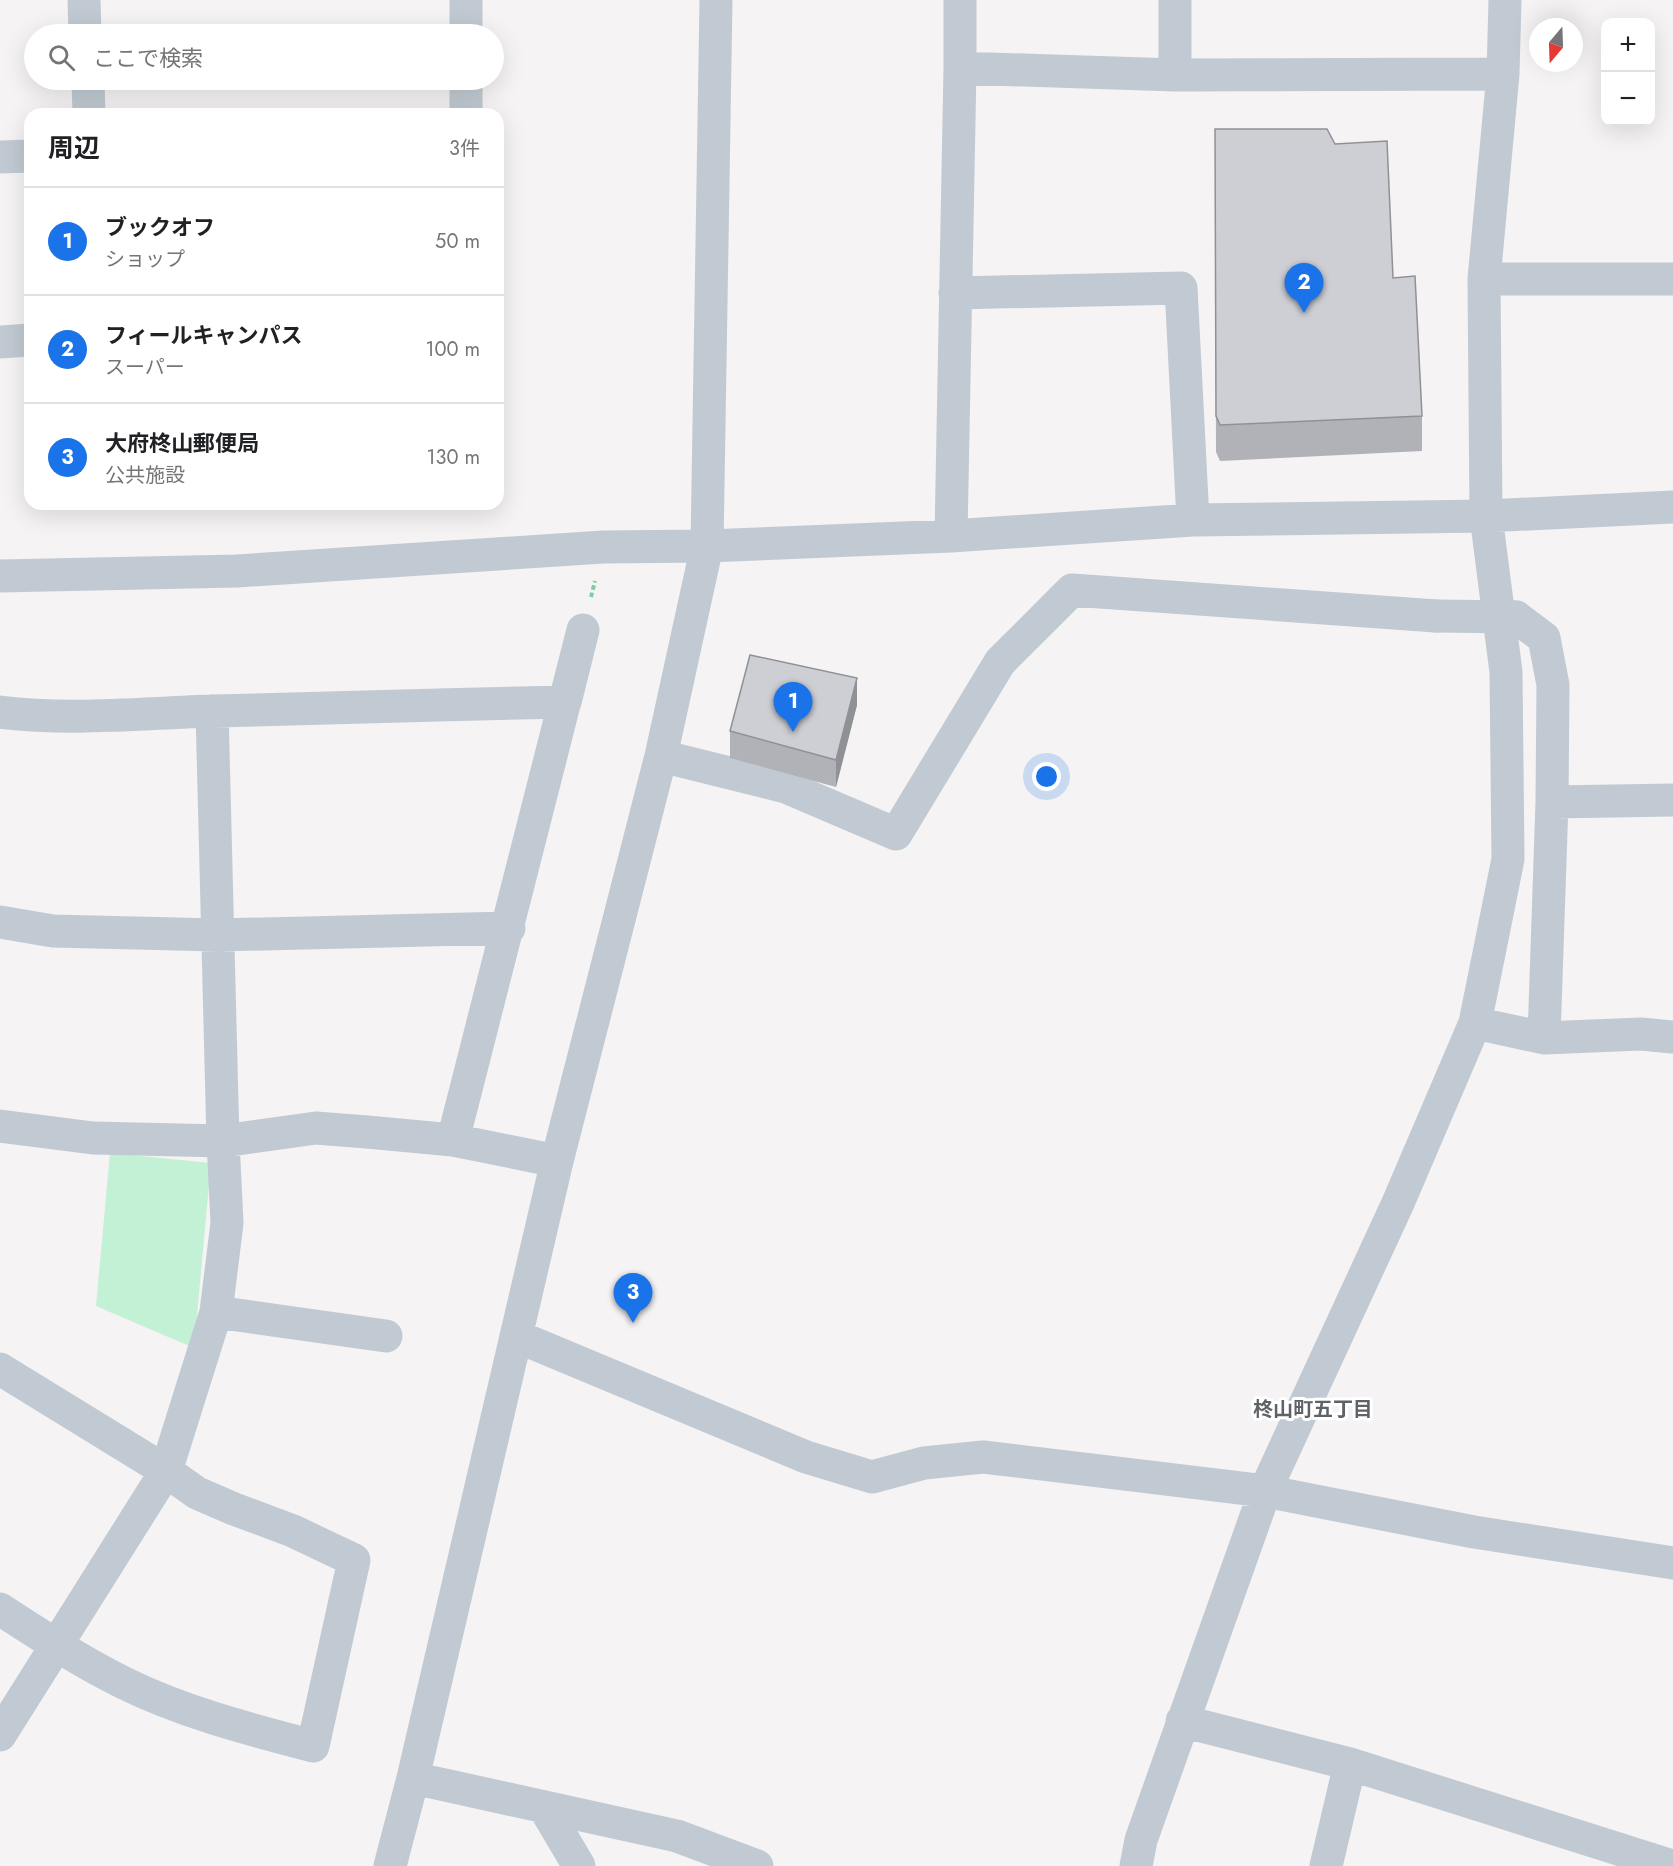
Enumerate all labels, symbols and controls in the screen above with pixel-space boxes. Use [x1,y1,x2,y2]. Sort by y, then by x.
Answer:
north arrow [1529,18,1583,72]
map controls [1601,18,1655,126]
button: + [1601,18,1655,72]
search box [24,24,504,90]
icon: search [45,41,78,74]
text: ここで検索 [93,42,203,74]
button: − [1601,72,1655,126]
text: 周辺 [48,129,100,167]
text: 3件 [449,134,480,163]
text: ブックオフ [105,211,215,243]
text: 1 [62,227,73,256]
text: 50 m [435,227,480,256]
text: ショップ [105,245,185,274]
pin: 2 [1284,264,1324,313]
text: フィールキャンパス [105,319,303,351]
text: 2 [61,335,74,364]
text: 100 m [425,335,480,364]
text: スーパー [105,353,185,382]
text: 大府柊山郵便局 [105,427,259,459]
text: 3 [61,443,74,472]
text: 130 m [426,443,480,472]
text: 公共施設 [105,461,185,490]
pin: 1 [774,682,812,732]
your location [1032,762,1061,791]
pin: 3 [614,1274,652,1323]
district label: 柊山町五丁目 [1253,1395,1373,1424]

